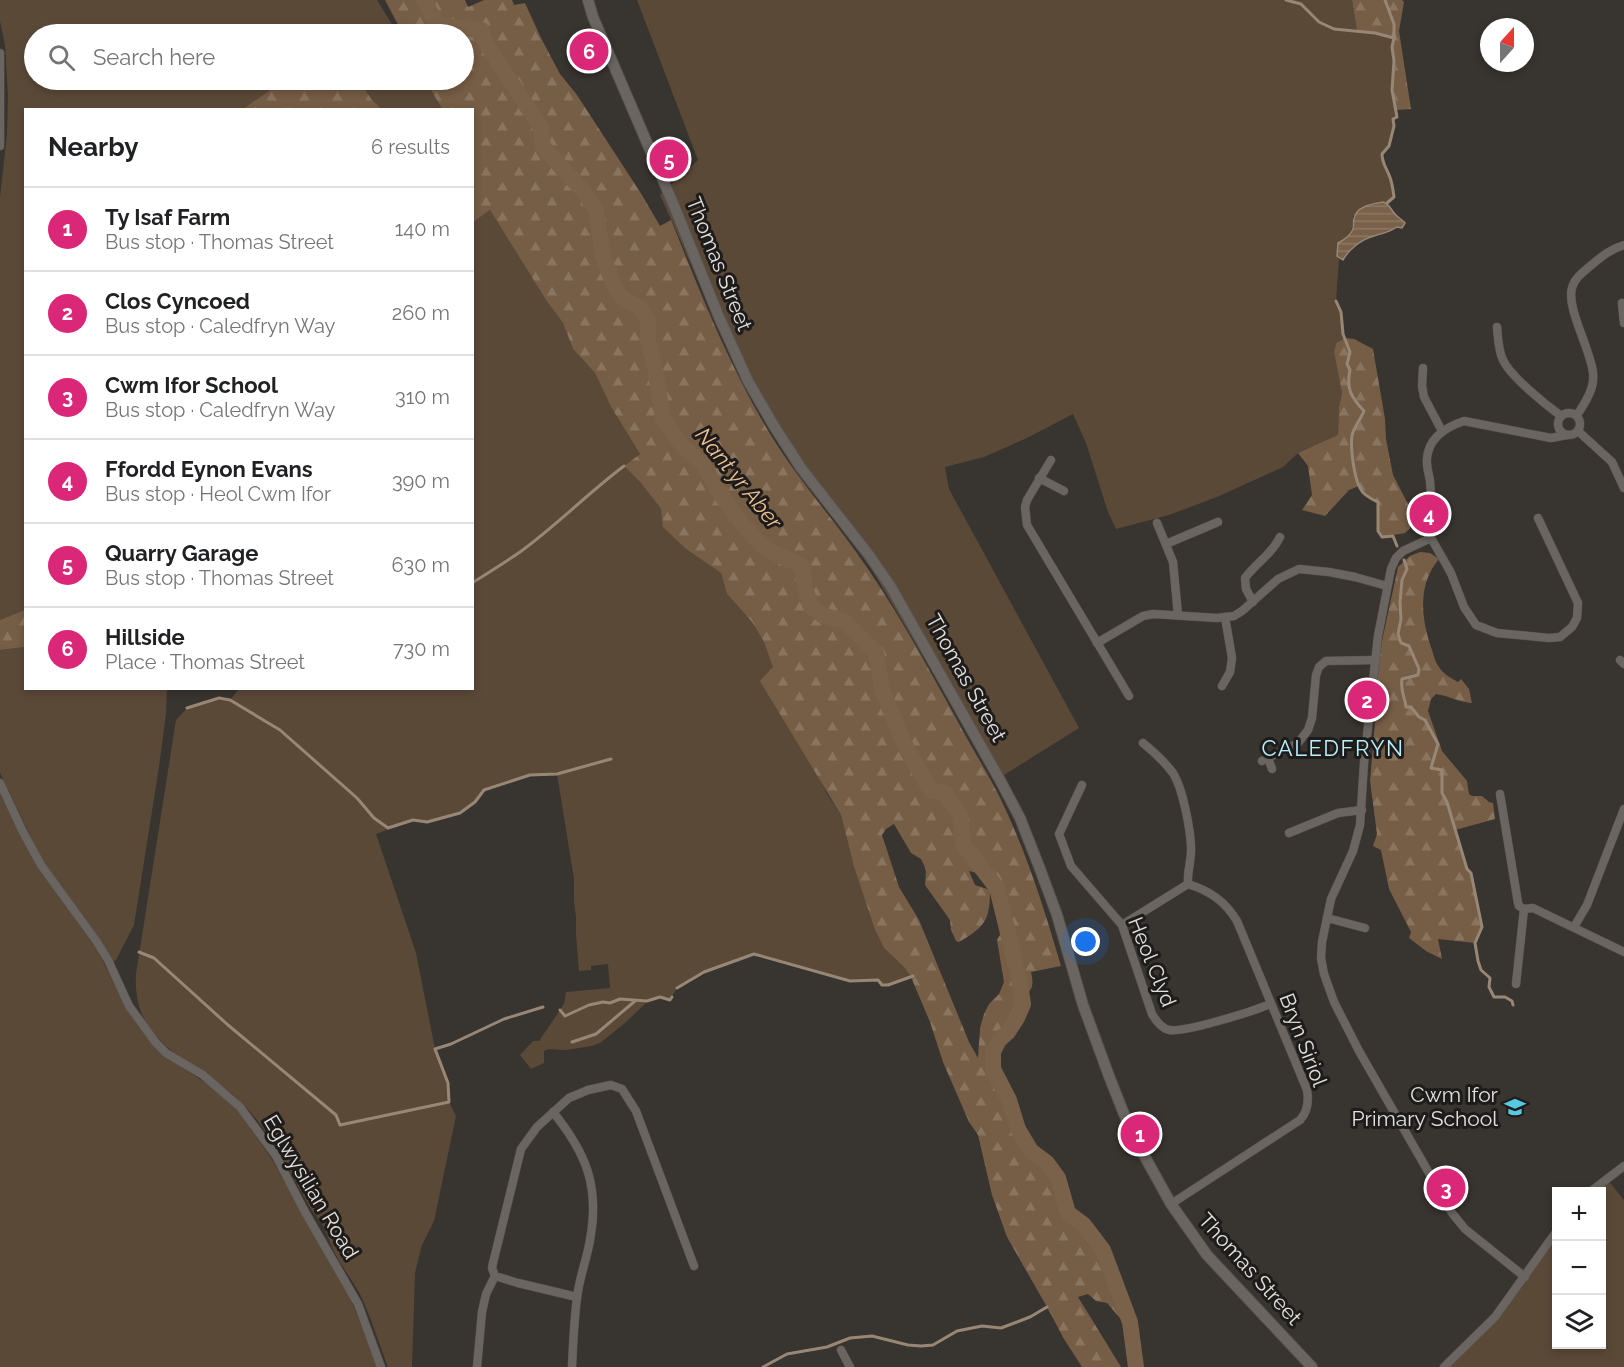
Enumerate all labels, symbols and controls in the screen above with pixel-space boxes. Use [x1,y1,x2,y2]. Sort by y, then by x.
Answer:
north arrow [1480,18,1534,72]
search box [24,24,474,90]
pin: 6 [570,28,608,74]
icon: search [45,41,78,74]
text: Search here [93,44,215,70]
text: Nearby [48,132,138,162]
text: 6 results [371,135,450,159]
pin: 5 [650,136,688,182]
street label: Thomas Street [681,193,758,334]
text: Ty Isaf Farm [105,204,230,230]
text: 1 [63,217,72,241]
text: 140 m [395,217,450,241]
text: Bus stop · Thomas Street [105,230,334,254]
text: Clos Cyncoed [105,288,250,314]
text: 2 [62,301,73,325]
text: 260 m [392,301,450,325]
text: Bus stop · Caledfryn Way [105,314,335,338]
text: Cwm Ifor School [105,372,278,398]
text: 3 [62,385,73,409]
text: 310 m [395,385,450,409]
text: Bus stop · Caledfryn Way [105,398,335,422]
water label: Nant yr Aber [690,422,789,535]
text: Ffordd Eynon Evans [105,456,313,482]
text: 4 [62,469,73,493]
text: 390 m [392,469,450,493]
text: Bus stop · Heol Cwm Ifor [105,482,331,506]
pin: 4 [1410,492,1448,536]
text: Quarry Garage [105,540,258,566]
text: 5 [62,553,73,577]
text: 630 m [392,553,450,577]
text: Bus stop · Thomas Street [105,566,334,590]
street label: Thomas Street [921,610,1012,746]
text: Hillside [105,624,185,650]
text: 6 [61,637,74,661]
text: 730 m [393,637,450,661]
text: Place · Thomas Street [105,650,305,674]
pin: 2 [1348,678,1386,722]
district label: CALEDFRYN [1261,735,1405,761]
street label: Heol Clyd [1123,913,1182,1010]
your location [1071,927,1100,956]
street label: Bryn Siriol [1274,990,1333,1090]
place label: Cwm Ifor Primary School [1351,1082,1499,1131]
school or university icon: Cwm Ifor Primary School [1503,1095,1527,1119]
street label: Eglwysilian Road [259,1110,364,1263]
pin: 1 [1120,1112,1160,1156]
pin: 3 [1426,1166,1466,1210]
map controls [1552,1187,1606,1349]
button: + [1552,1187,1606,1241]
street label: Thomas Street [1194,1208,1307,1330]
button: − [1552,1241,1606,1295]
button: layers [1552,1295,1606,1349]

